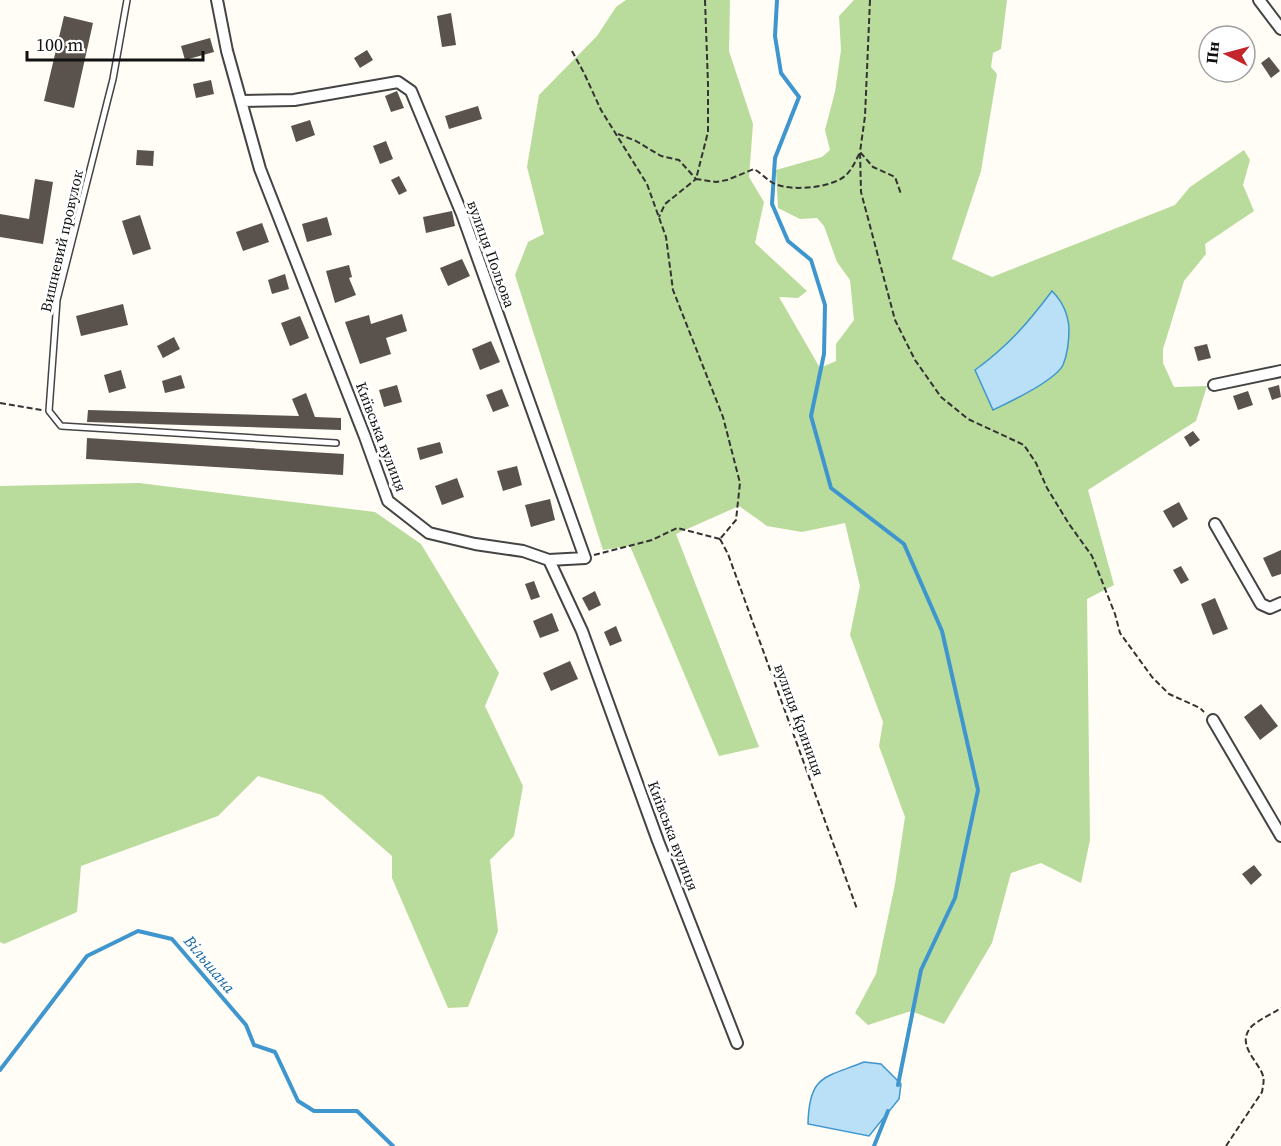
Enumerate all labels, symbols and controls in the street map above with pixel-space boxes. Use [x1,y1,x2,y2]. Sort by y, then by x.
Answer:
scale bar [27,24,202,62]
north arrow [1197,24,1257,84]
text: 100 m [36,32,83,57]
text: Пн [1200,40,1224,65]
street label: Вишневий провулок [35,167,88,314]
street label: вулиця Польова [462,197,521,311]
street label: Київська вулиця [351,379,412,495]
street label: вулиця Криниця [769,661,830,779]
street label: Київська вулиця [643,778,704,894]
water label: Вільшана [179,930,241,998]

